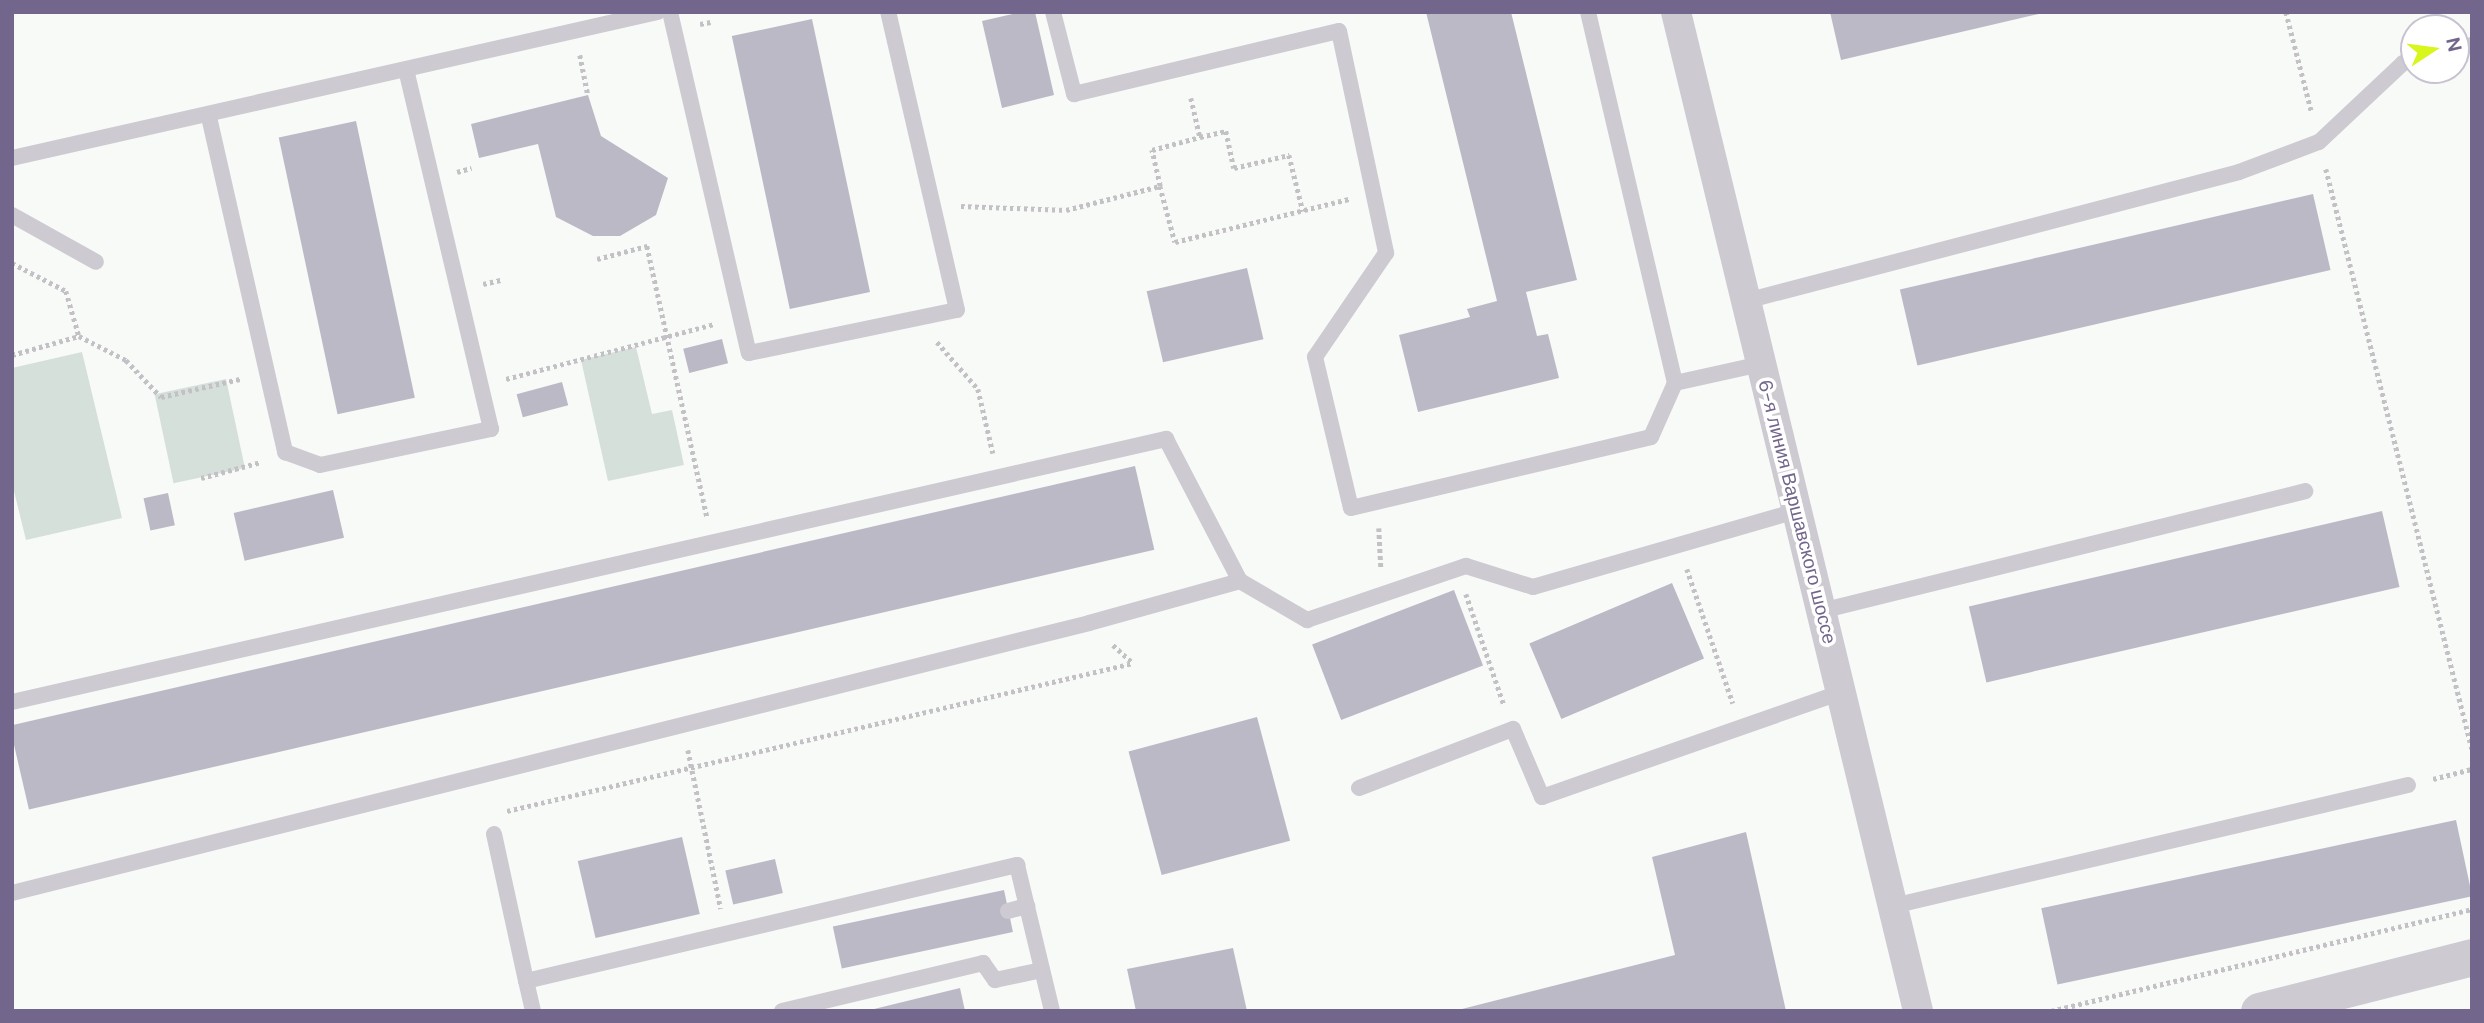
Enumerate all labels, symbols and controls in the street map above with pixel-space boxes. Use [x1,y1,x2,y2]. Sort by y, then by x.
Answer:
north arrow [2400,14,2470,84]
text: N [2440,35,2468,54]
street label: 6-я линия Варшавского шоссе [1753,378,1841,646]

